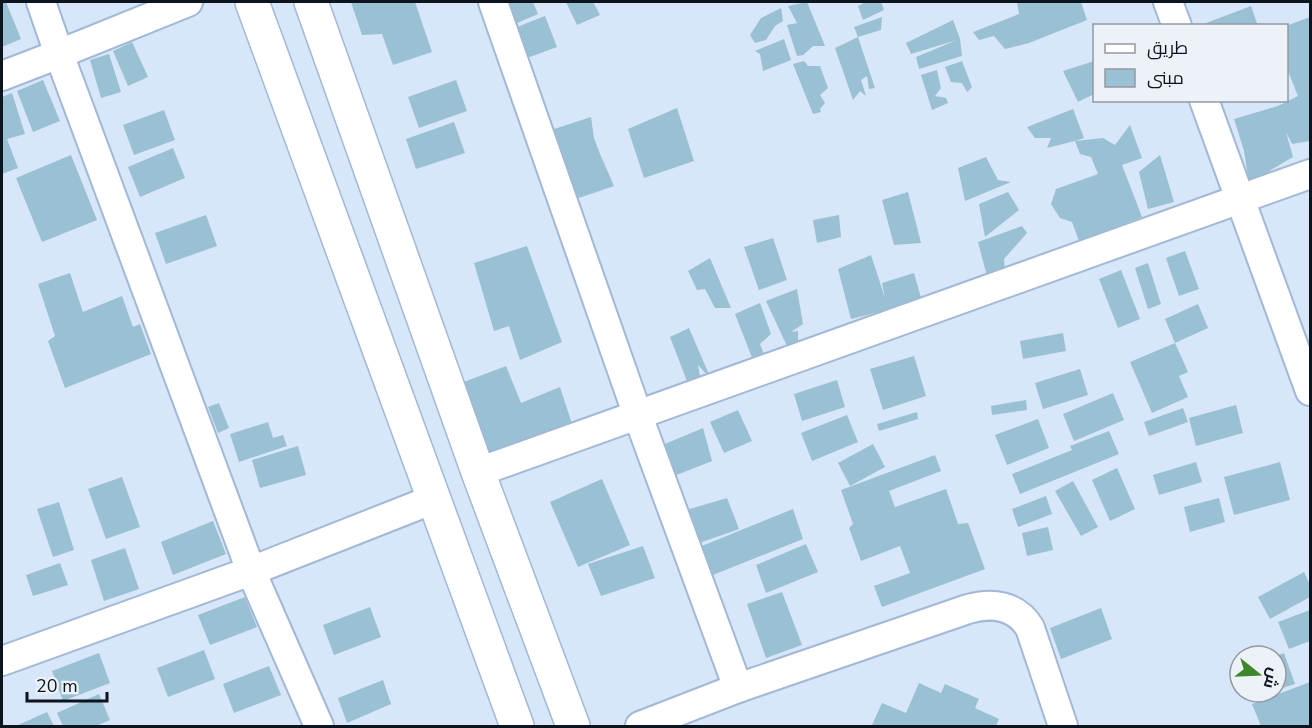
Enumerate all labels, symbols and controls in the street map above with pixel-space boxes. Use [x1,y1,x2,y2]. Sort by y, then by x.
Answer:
legend [1093,24,1288,102]
text: طريق [1147,36,1188,60]
text: مبنى [1147,66,1184,90]
north arrow [1228,644,1288,704]
scale bar [27,665,106,703]
text: ش [1258,665,1285,691]
text: 20 m [36,674,78,698]

